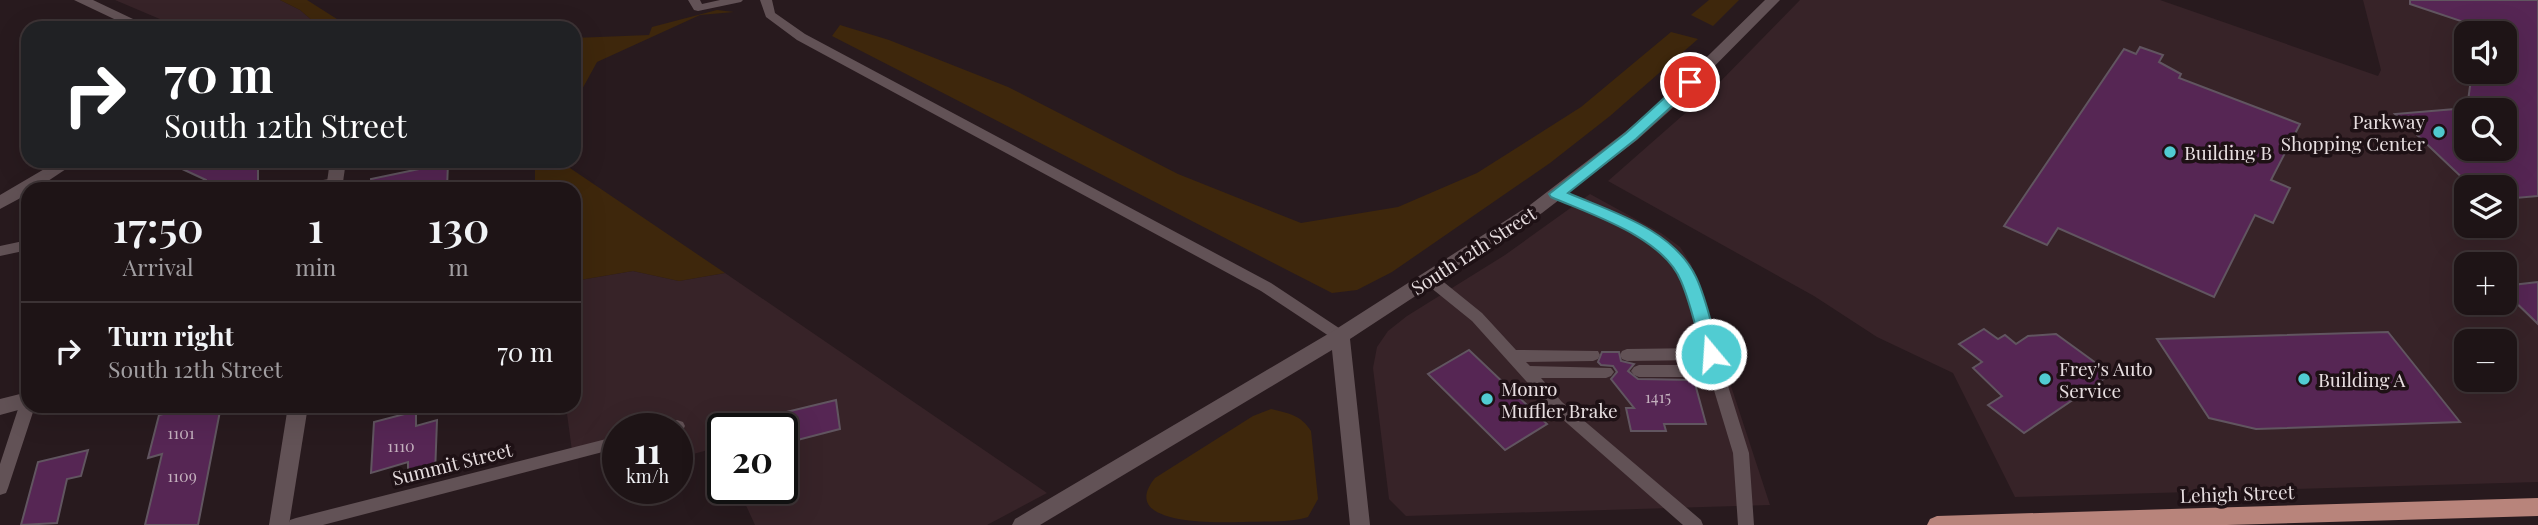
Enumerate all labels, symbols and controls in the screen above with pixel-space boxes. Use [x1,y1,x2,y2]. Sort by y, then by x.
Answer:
map controls [2454,21,2517,392]
button: sound [2454,21,2517,84]
text: 70 m [164,40,274,105]
icon: right [49,49,140,140]
pin [1660,52,1720,112]
icon: arrive [1671,63,1709,101]
button: search [2454,98,2517,161]
text: South 12th Street [164,103,407,146]
place label: Parkway Shopping Center [2281,108,2426,156]
marker: Parkway Shopping Center [2431,124,2447,140]
place label: Building B [2184,139,2272,165]
marker: Building B [2162,144,2178,160]
button: layers [2454,175,2517,238]
text: 17:50 [112,198,204,254]
text: 1 [308,198,324,254]
text: 130 [428,198,490,254]
street label: South 12th Street [1405,200,1541,300]
text: Arrival [123,251,194,282]
text: min [295,251,336,282]
text: m [448,251,469,282]
button: + [2454,252,2517,315]
position arrow [1674,317,1748,391]
text: Turn right [108,318,234,353]
button: − [2454,329,2517,392]
icon: right [49,332,87,370]
text: 70 m [497,334,553,369]
text: South 12th Street [108,353,282,384]
place label: Frey's Auto Service [2059,355,2153,403]
place label: Building A [2318,366,2407,392]
marker: Frey's Auto Service [2037,371,2053,387]
marker: Building A [2296,371,2312,387]
place label: Monro Muffler Brake [1501,375,1618,423]
house number: 1415 [1645,386,1671,407]
marker: Monro Muffler Brake [1479,391,1495,407]
speed limit sign: 20 [707,413,798,504]
house number: 1101 [167,422,195,443]
text: 11 [634,426,661,473]
house number: 1110 [387,435,415,456]
street label: Summit Street [389,435,515,490]
text: km/h [626,464,669,488]
house number: 1109 [167,465,197,486]
street label: Lehigh Street [2179,478,2295,508]

